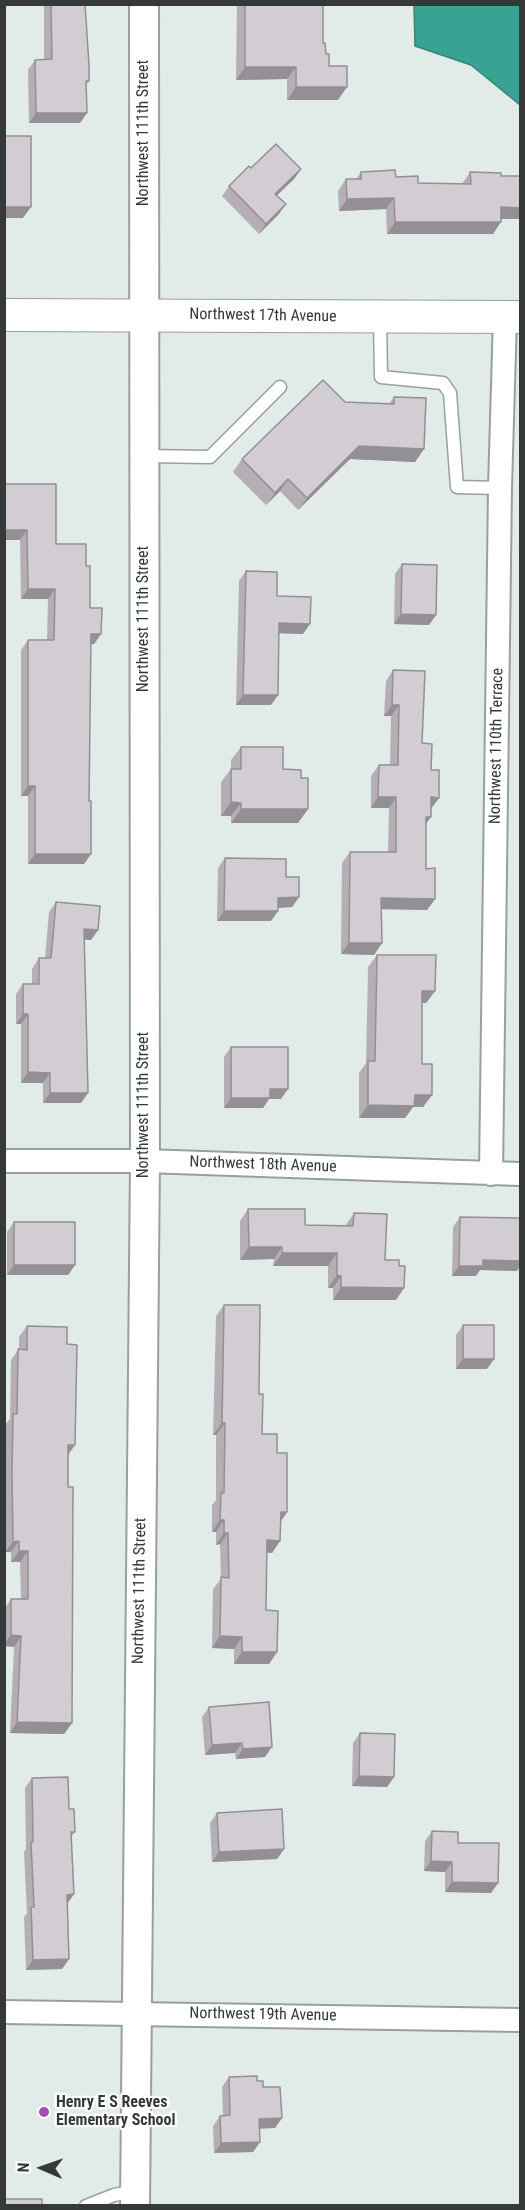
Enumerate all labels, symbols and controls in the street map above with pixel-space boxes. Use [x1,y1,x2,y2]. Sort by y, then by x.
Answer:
street label: Northwest 111th Street [134,60,154,206]
street label: Northwest 17th Avenue [189,305,337,327]
street label: Northwest 111th Street [134,546,154,692]
street label: Northwest 110th Terrace [486,668,508,824]
street label: Northwest 111th Street [134,1032,154,1178]
street label: Northwest 18th Avenue [189,1153,337,1177]
street label: Northwest 111th Street [129,1518,151,1664]
street label: Northwest 19th Avenue [189,2004,337,2026]
place label: Henry E S Reeves Elementary School [56,2093,175,2131]
marker: Henry E S Reeves Elementary School [37,2105,51,2119]
north arrow [12,2138,72,2198]
text: N [14,2162,33,2173]

